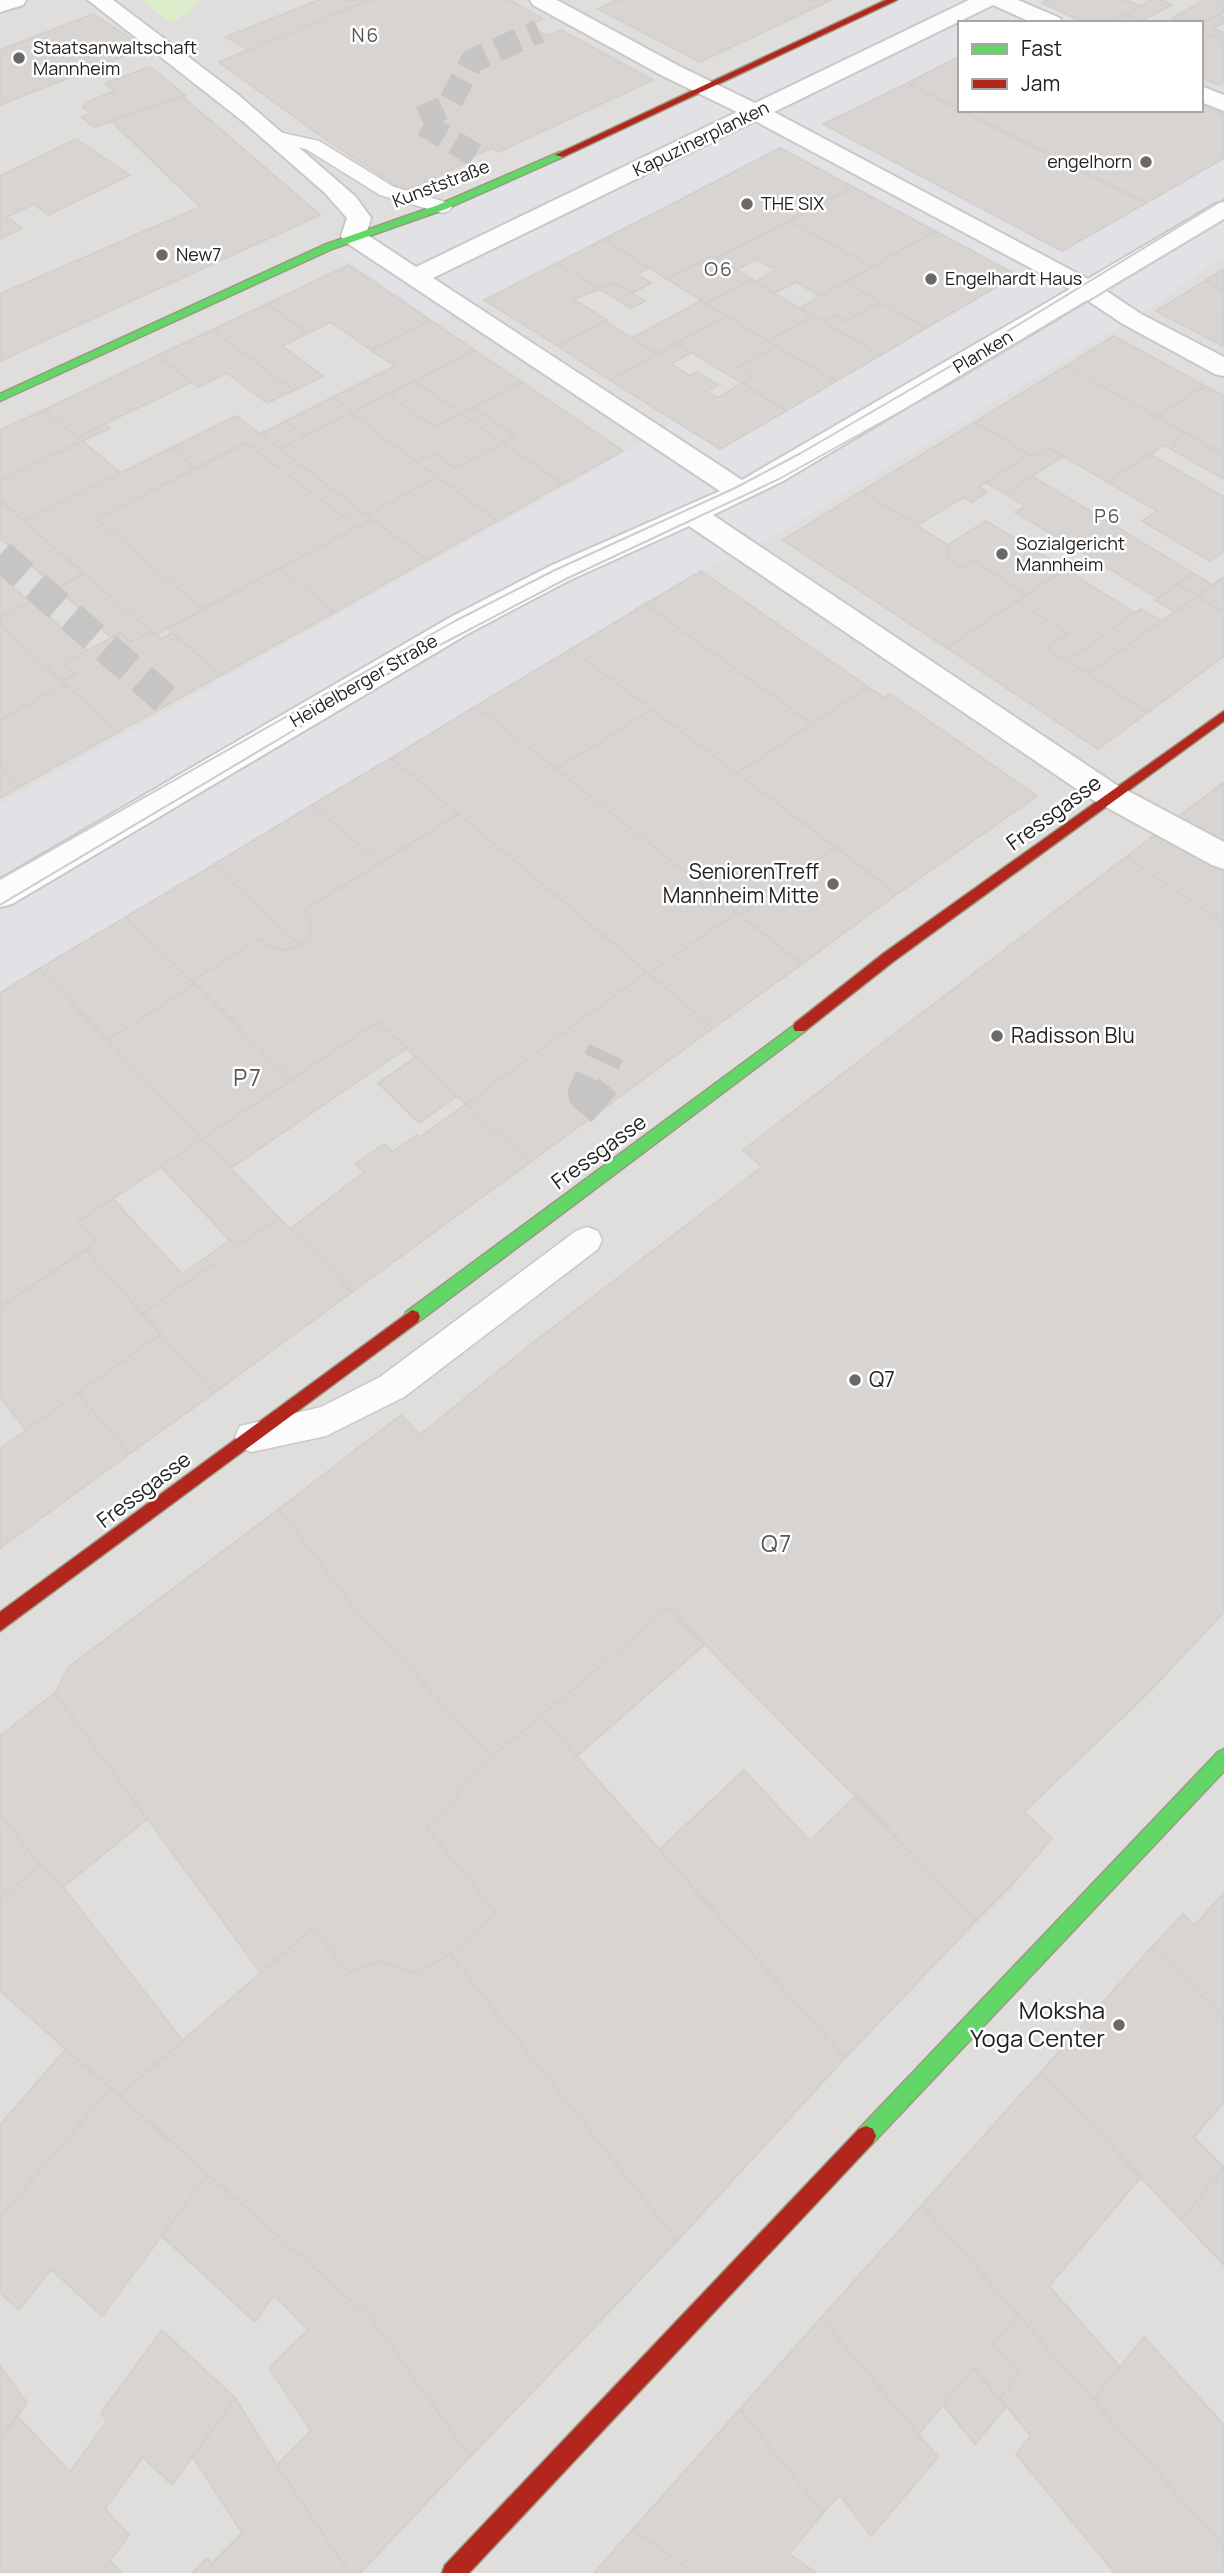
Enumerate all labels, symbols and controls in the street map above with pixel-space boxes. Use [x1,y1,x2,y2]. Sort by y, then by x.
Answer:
legend [958,21,1203,112]
district label: N6 [352,22,380,48]
text: Fast [1021,34,1062,62]
place label: Staatsanwaltschaft Mannheim [33,35,197,80]
marker: Staatsanwaltschaft Mannheim [11,50,27,66]
text: Jam [1021,69,1060,97]
street label: Kapuzinerplanken [628,95,773,181]
place label: engelhorn [1047,149,1132,173]
street label: Kunststraße [389,154,493,213]
marker: engelhorn [1138,154,1154,170]
place label: THE SIX [761,191,824,215]
marker: THE SIX [739,196,755,212]
place label: New7 [176,242,221,266]
marker: New7 [154,247,170,263]
district label: O6 [704,256,734,282]
place label: Engelhardt Haus [945,266,1082,290]
marker: Engelhardt Haus [923,271,939,287]
street label: Planken [948,324,1017,378]
district label: P6 [1094,503,1122,529]
place label: Sozialgericht Mannheim [1016,531,1125,576]
marker: Sozialgericht Mannheim [994,546,1010,562]
street label: Heidelberger Straße [285,628,442,732]
street label: Fressgasse [1000,768,1106,856]
place label: SeniorenTreff Mannheim Mitte [663,857,819,909]
marker: SeniorenTreff Mannheim Mitte [825,876,841,892]
place label: Radisson Blu [1011,1021,1135,1049]
marker: Radisson Blu [989,1028,1005,1044]
district label: P7 [233,1061,263,1093]
street label: Fressgasse [545,1107,651,1195]
place label: Q7 [869,1365,895,1393]
marker: Q7 [847,1372,863,1388]
street label: Fressgasse [91,1445,196,1534]
district label: Q7 [761,1527,793,1559]
place label: Moksha Yoga Center [970,1993,1105,2054]
marker: Moksha Yoga Center [1111,2017,1127,2033]

